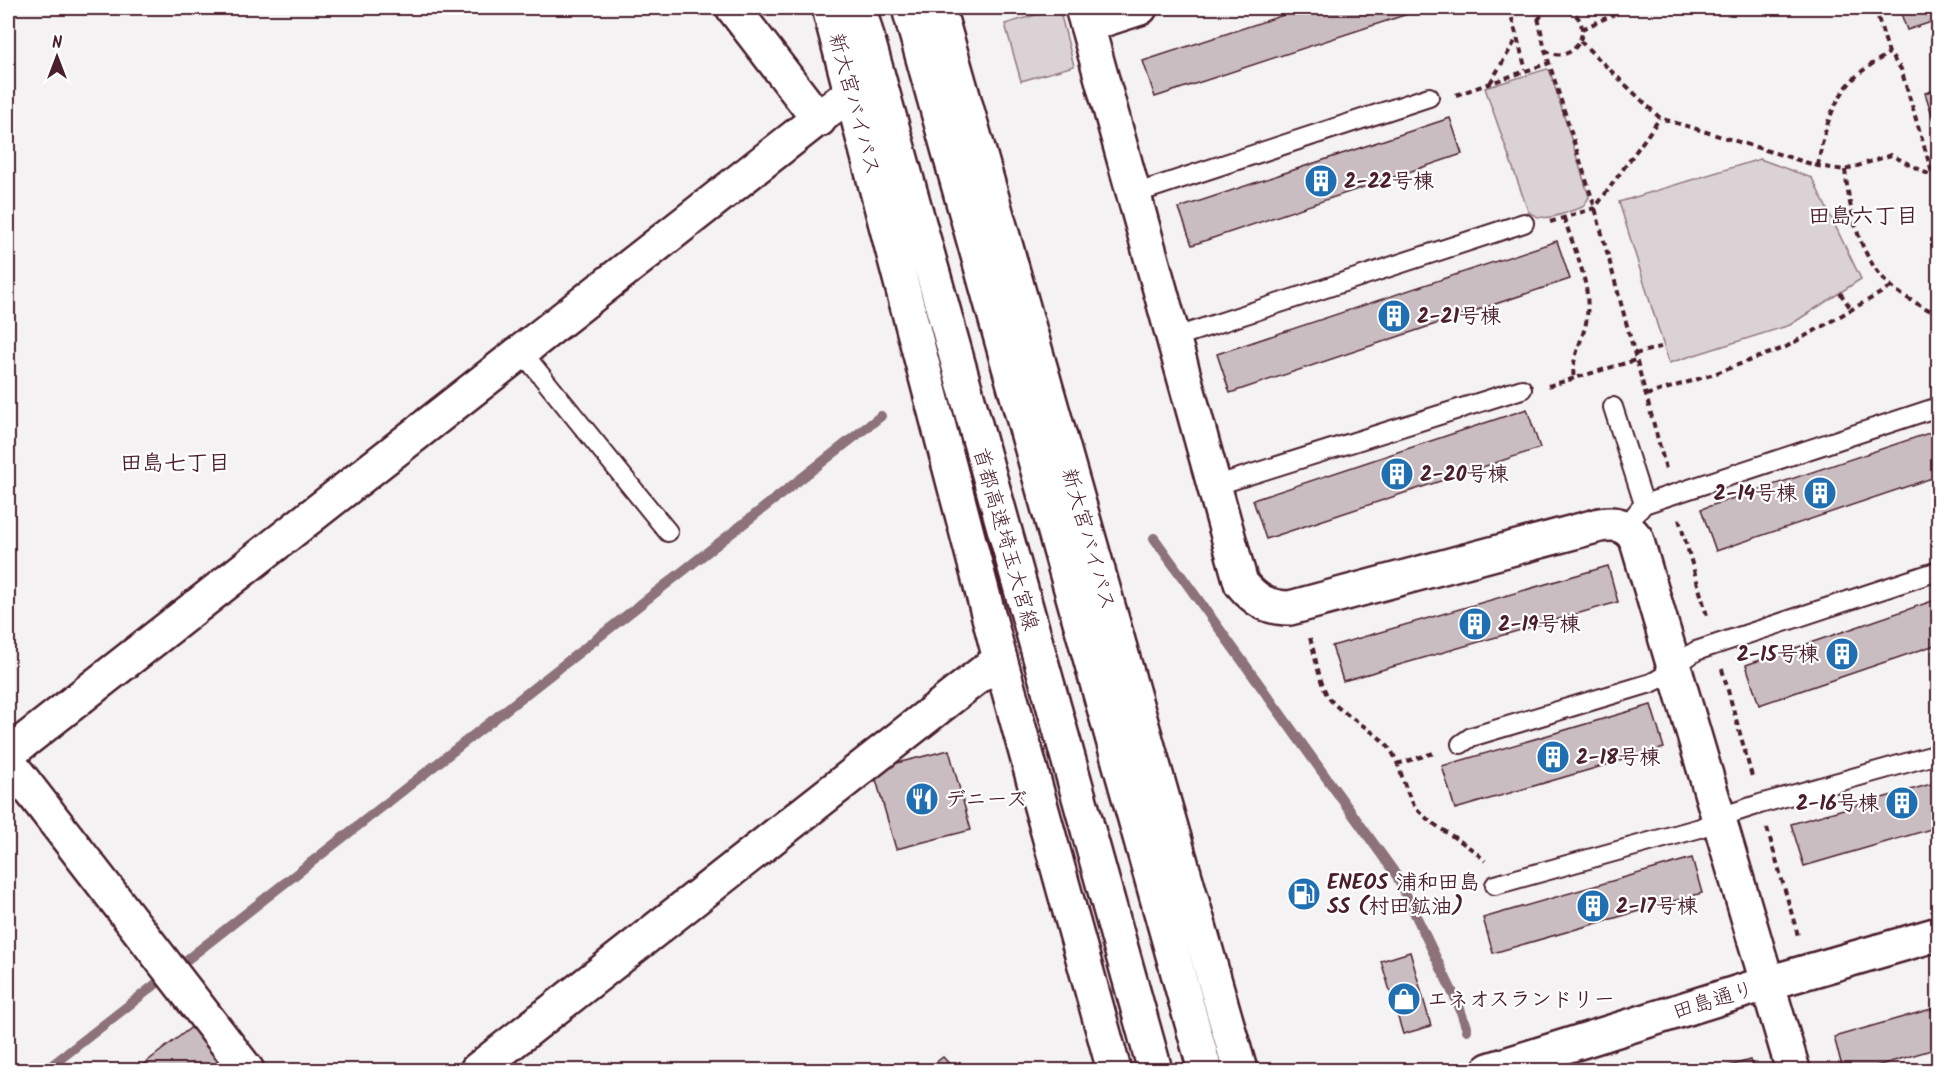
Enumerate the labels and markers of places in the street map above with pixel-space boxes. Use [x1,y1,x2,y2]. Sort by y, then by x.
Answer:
building icon: 2-22号棟 [1303,163,1339,199]
place label: 2-22号棟 [1344,166,1434,199]
building icon: 2-21号棟 [1376,298,1412,334]
place label: 2-21号棟 [1417,301,1501,334]
building icon: 2-20号棟 [1379,456,1415,492]
place label: 2-20号棟 [1420,459,1508,492]
building icon: 2-14号棟 [1802,475,1838,511]
place label: 2-14号棟 [1714,478,1797,511]
building icon: 2-19号棟 [1457,606,1493,642]
place label: 2-19号棟 [1498,609,1580,642]
building icon: 2-15号棟 [1824,636,1860,672]
place label: 2-15号棟 [1737,639,1819,672]
building icon: 2-18号棟 [1535,739,1571,775]
place label: 2-18号棟 [1576,742,1660,775]
restaurant icon: デニーズ [904,781,940,817]
place label: デニーズ [945,784,1027,817]
building icon: 2-16号棟 [1884,785,1920,821]
place label: 2-16号棟 [1796,788,1879,821]
place label: ENEOS 浦和田島 SS (村田鉱油) [1327,867,1480,924]
fuel station icon: ENEOS 浦和田島 SS (村田鉱油) [1286,876,1322,912]
building icon: 2-17号棟 [1575,888,1611,924]
place label: 2-17号棟 [1616,891,1698,924]
shop icon: エネオスランドリー [1386,981,1422,1017]
place label: エネオスランドリー [1427,984,1615,1017]

